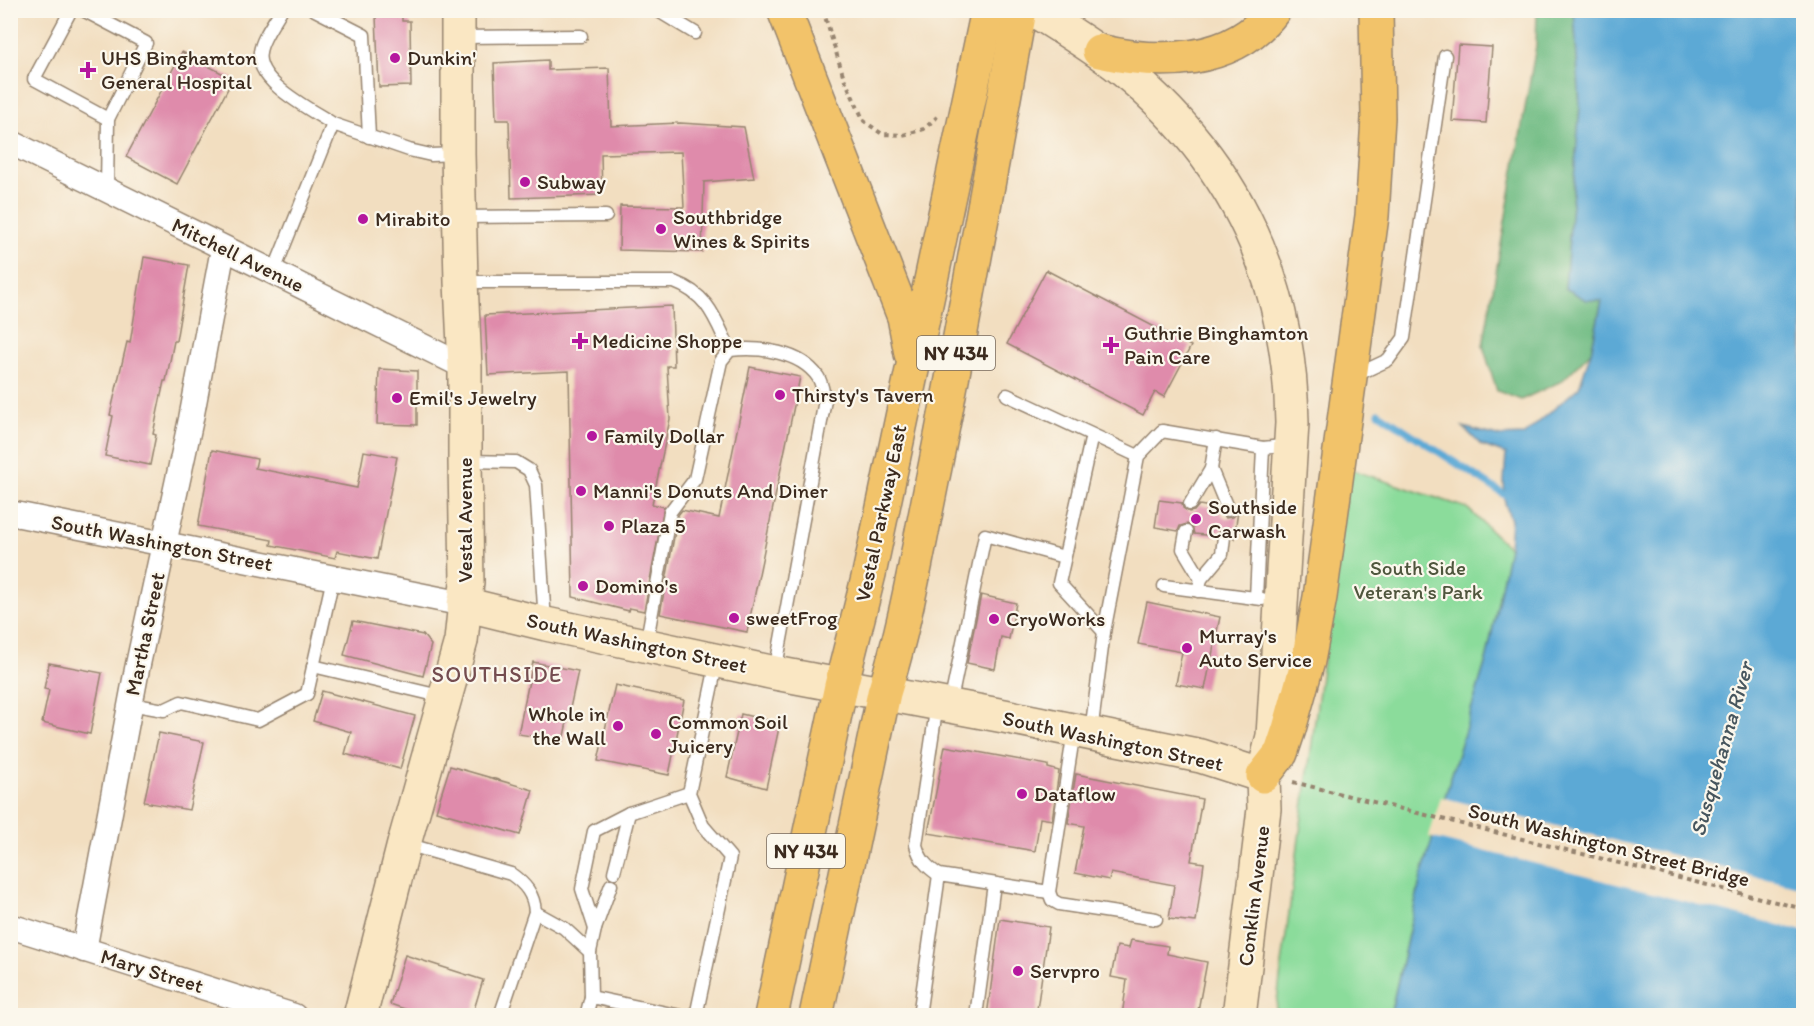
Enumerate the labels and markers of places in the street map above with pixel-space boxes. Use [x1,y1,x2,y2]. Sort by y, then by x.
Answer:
place label: UHS Binghamton General Hospital [101,45,257,94]
place label: Dunkin' [407,45,476,70]
marker: Dunkin' [388,51,402,65]
marker: UHS Binghamton General Hospital [79,61,97,79]
place label: Subway [537,169,606,194]
marker: Subway [518,175,532,189]
place label: Southbridge Wines & Spirits [673,204,810,253]
place label: Mirabito [375,206,450,231]
marker: Mirabito [356,212,370,226]
marker: Southbridge Wines & Spirits [654,222,668,236]
place label: Guthrie Binghamton Pain Care [1124,320,1308,369]
place label: Medicine Shoppe [592,328,742,353]
marker: Medicine Shoppe [573,334,587,348]
marker: Guthrie Binghamton Pain Care [1102,336,1120,354]
place label: Thirsty's Tavern [792,382,934,407]
place label: Emil's Jewelry [409,385,537,410]
marker: Thirsty's Tavern [773,388,787,402]
marker: Emil's Jewelry [390,391,404,405]
place label: Family Dollar [604,423,725,448]
marker: Family Dollar [585,429,599,443]
place label: Manni's Donuts And Diner [593,478,828,503]
marker: Manni's Donuts And Diner [574,484,588,498]
place label: Southside Carwash [1208,494,1297,543]
marker: Southside Carwash [1189,512,1203,526]
place label: Plaza 5 [621,513,686,538]
marker: Plaza 5 [602,519,616,533]
place label: Domino's [595,573,678,598]
marker: Domino's [576,579,590,593]
place label: sweetFrog [746,605,838,630]
place label: CryoWorks [1006,606,1105,631]
marker: sweetFrog [727,611,741,625]
marker: CryoWorks [987,612,1001,626]
place label: Murray's Auto Service [1199,623,1312,672]
marker: Murray's Auto Service [1180,641,1194,655]
place label: Whole in the Wall [528,701,606,750]
place label: Common Soil Juicery [668,709,788,758]
marker: Whole in the Wall [611,719,625,733]
marker: Common Soil Juicery [649,727,663,741]
place label: Dataflow [1034,781,1116,806]
marker: Dataflow [1015,787,1029,801]
place label: Servpro [1030,958,1100,983]
marker: Servpro [1011,964,1025,978]

